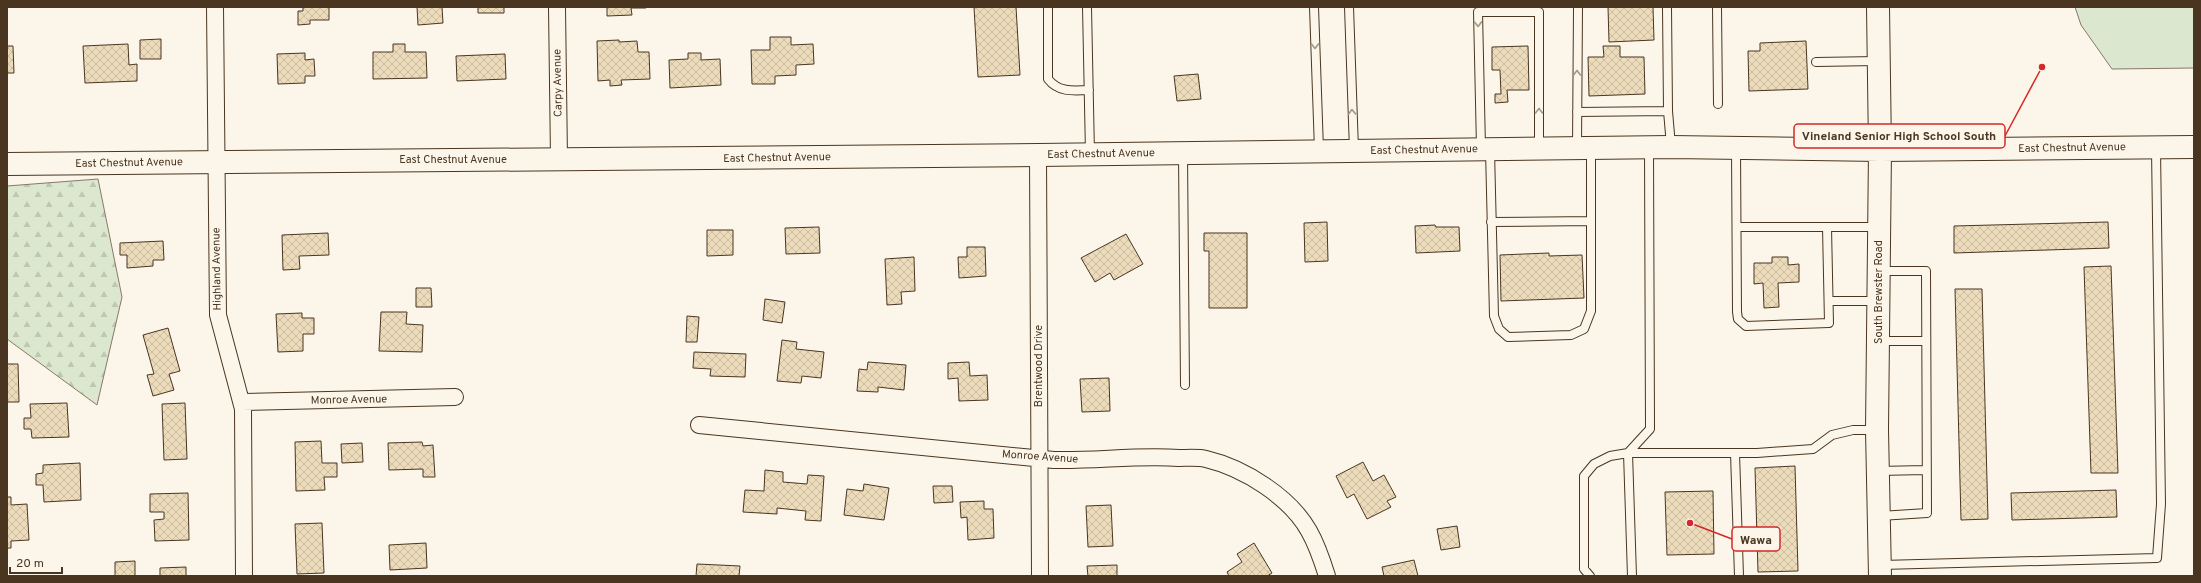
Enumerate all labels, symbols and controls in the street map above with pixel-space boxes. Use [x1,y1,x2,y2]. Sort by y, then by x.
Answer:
one-way arrow [1474,21,1482,27]
one-way arrow [1310,43,1319,49]
street label: Carpy Avenue [550,49,566,117]
one-way arrow [1573,70,1581,76]
one-way arrow [1535,108,1543,114]
one-way arrow [1348,109,1357,115]
callout: Vineland Senior High School South [1794,124,2005,148]
text: Vineland Senior High School South [1802,129,1996,145]
street label: East Chestnut Avenue [2018,140,2126,156]
street label: East Chestnut Avenue [1370,142,1478,158]
street label: East Chestnut Avenue [1047,146,1155,162]
street label: East Chestnut Avenue [723,150,831,166]
street label: East Chestnut Avenue [399,153,507,167]
street label: East Chestnut Avenue [75,155,183,171]
street label: Highland Avenue [209,227,225,311]
street label: South Brewster Road [1872,240,1886,344]
street label: Brentwood Drive [1032,325,1046,407]
street label: Monroe Avenue [311,392,387,408]
street label: Monroe Avenue [1001,447,1079,467]
callout: Wawa [1732,527,1780,551]
text: Wawa [1740,533,1772,549]
scale bar [10,549,62,575]
text: 20 m [16,556,44,572]

